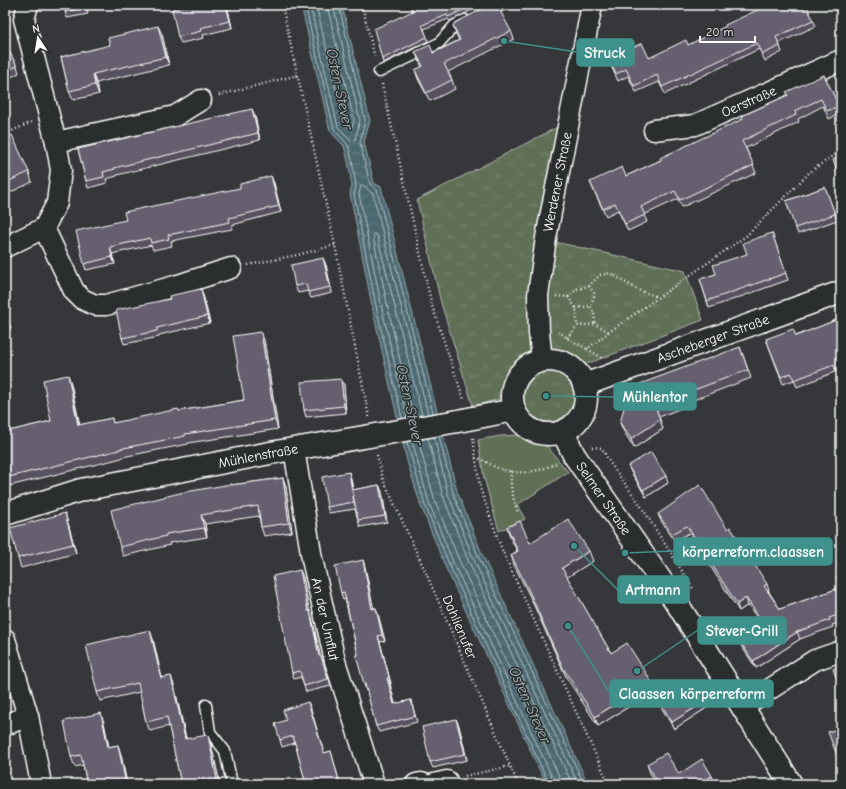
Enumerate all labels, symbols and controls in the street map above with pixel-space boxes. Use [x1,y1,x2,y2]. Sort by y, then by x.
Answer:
north arrow [18,18,58,58]
scale bar [700,18,755,44]
text: N [31,22,41,36]
text: 20 m [706,25,734,39]
callout: Struck [577,39,634,66]
text: Struck [584,44,626,62]
water label: Osten-Stever [323,47,358,132]
street label: Oerstraße [719,82,779,121]
street label: Werdener Straße [539,130,576,233]
street label: Ascheberger Straße [655,311,771,367]
water label: Osten-Stever [393,363,428,448]
callout: Mühlentor [614,383,696,410]
text: Mühlentor [622,388,688,406]
street label: Mühlenstraße [217,440,299,472]
street label: Selmer Straße [572,459,635,538]
callout: körperreform.claassen [674,538,832,565]
text: körperreform.claassen [682,543,824,561]
street label: An der Umflut [307,576,343,663]
callout: Artmann [618,576,689,603]
text: Artmann [625,581,681,599]
street label: Dahlienufer [438,593,481,662]
callout: Stever-Grill [698,617,786,644]
text: Stever-Grill [706,622,778,640]
water label: Osten-Stever [505,664,555,747]
callout: Claassen körperreform [610,680,773,707]
text: Claassen körperreform [619,685,765,703]

